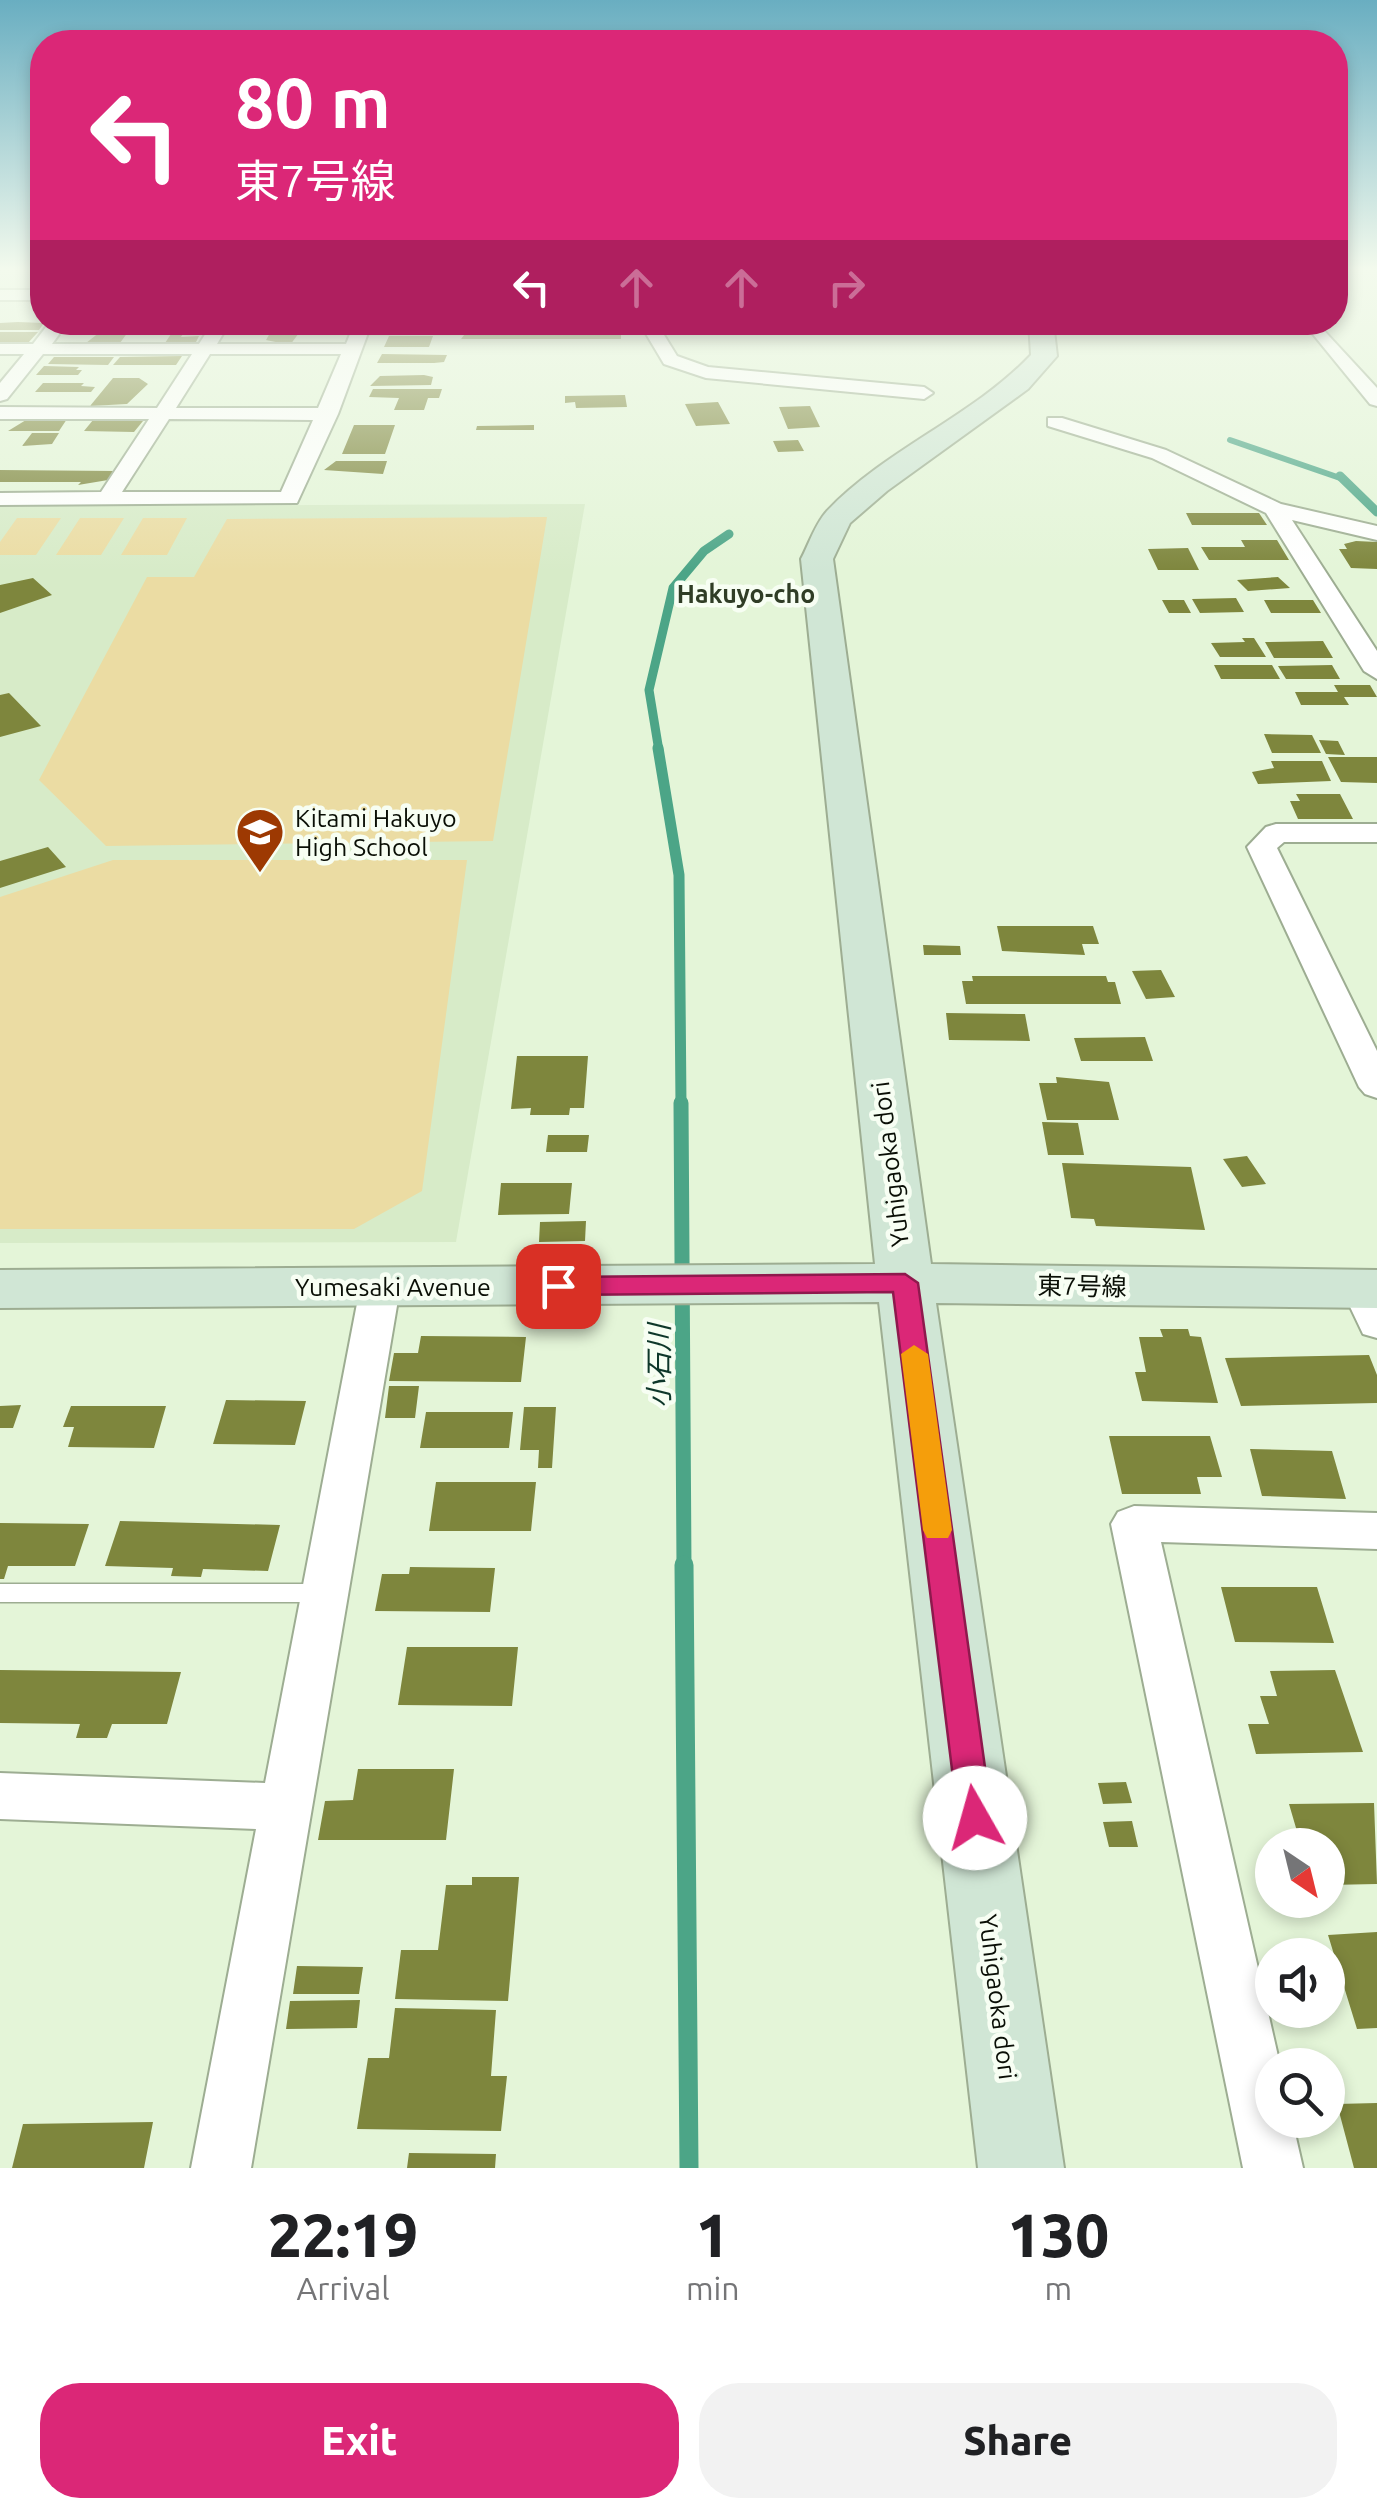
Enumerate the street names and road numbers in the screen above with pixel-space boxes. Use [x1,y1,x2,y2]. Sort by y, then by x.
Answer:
street label: Yuhigaoka dori [866,1080,914,1248]
street label: 東7号線 [1037,1271,1127,1301]
street label: Yumesaki Avenue [295,1273,491,1301]
street label: Yuhigaoka dori [974,1913,1022,2081]

